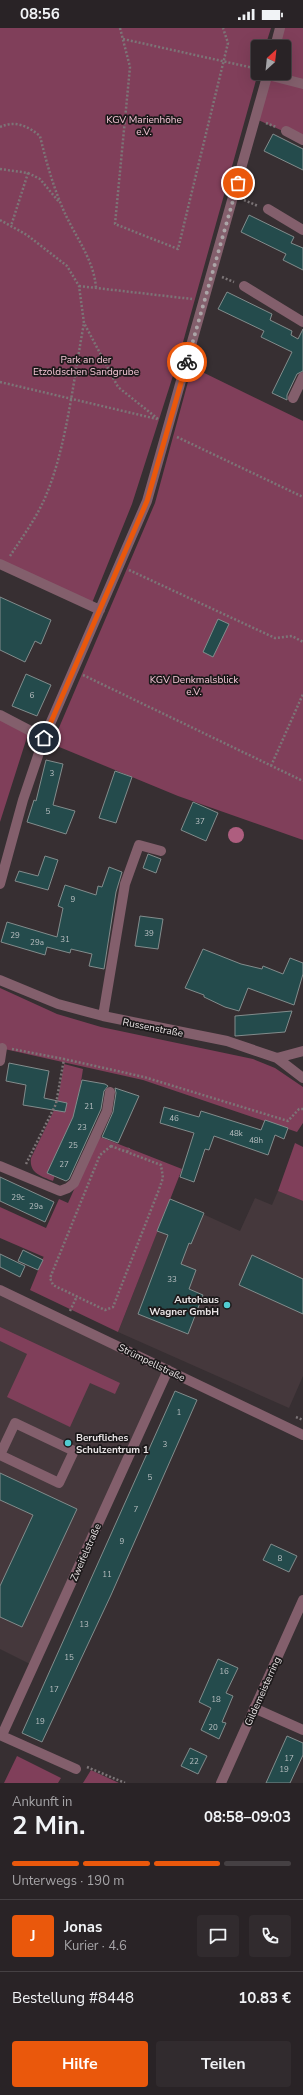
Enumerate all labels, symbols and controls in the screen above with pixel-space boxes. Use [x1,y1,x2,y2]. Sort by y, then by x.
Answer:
text: 08:56 [20,4,60,24]
north arrow [251,40,291,80]
map controls [251,40,291,80]
park label: KGV Marienhöhe e.V. [106,113,182,139]
pin [221,166,255,200]
icon: bag [227,172,249,194]
courier [167,342,207,382]
icon: bike [176,351,198,373]
park label: Park an der Etzoldschen Sandgrube [33,353,139,379]
park label: KGV Denkmalsblick e.V. [150,673,239,699]
house number: 6 [30,690,35,701]
pin [27,721,61,755]
icon: home [33,727,55,749]
house number: 3 [50,768,55,779]
house number: 5 [46,806,51,817]
house number: 37 [195,816,205,827]
house number: 9 [71,894,76,905]
house number: 39 [144,928,154,939]
house number: 29 [10,930,20,941]
house number: 31 [60,934,70,945]
house number: 29a [30,937,44,948]
street label: Russenstraße [121,1015,184,1041]
house number: 21 [84,1101,94,1112]
house number: 46 [169,1113,179,1124]
house number: 23 [77,1122,87,1133]
house number: 48k [229,1128,244,1139]
house number: 48h [249,1135,263,1146]
house number: 25 [68,1140,78,1151]
house number: 27 [59,1159,69,1170]
house number: 29c [11,1192,25,1203]
house number: 29a [29,1201,43,1212]
house number: 33 [167,1274,177,1285]
place label: Autohaus Wagner GmbH [149,1293,219,1319]
marker: Autohaus Wagner GmbH [222,1300,232,1310]
street label: Strümpellstraße [116,1341,187,1385]
house number: 1 [177,1407,182,1418]
place label: Berufliches Schulzentrum 1 [76,1431,149,1457]
marker: Berufliches Schulzentrum 1 [63,1438,73,1448]
house number: 3 [163,1439,168,1450]
house number: 5 [148,1472,153,1483]
house number: 7 [134,1504,139,1515]
street label: Zweifelstraße [67,1521,105,1583]
house number: 9 [120,1536,125,1547]
house number: 8 [278,1553,283,1564]
house number: 11 [102,1569,112,1580]
house number: 13 [79,1619,89,1630]
house number: 15 [64,1652,74,1663]
street label: Gildemeisterring [241,1654,284,1728]
house number: 16 [219,1666,229,1677]
house number: 17 [49,1684,59,1695]
house number: 18 [211,1694,221,1705]
house number: 19 [35,1716,45,1727]
house number: 20 [208,1722,218,1733]
house number: 17 [284,1753,294,1764]
house number: 22 [189,1756,199,1767]
house number: 19 [279,1764,289,1775]
text: Ankunft in [12,1793,72,1811]
text: 08:58–09:03 [204,1807,291,1827]
text: 2 Min. [12,1808,85,1843]
text: Unterwegs · 190 m [12,1872,124,1890]
button: chat [197,1915,239,1957]
button: phone [249,1915,291,1957]
text: Jonas [64,1917,102,1937]
text: J [30,1926,36,1946]
text: Kurier · 4.6 [64,1937,127,1955]
text: Bestellung #8448 [12,1988,134,2008]
text: 10.83 € [238,1988,291,2008]
button: Hilfe [12,2041,148,2087]
button: Teilen [156,2041,291,2087]

